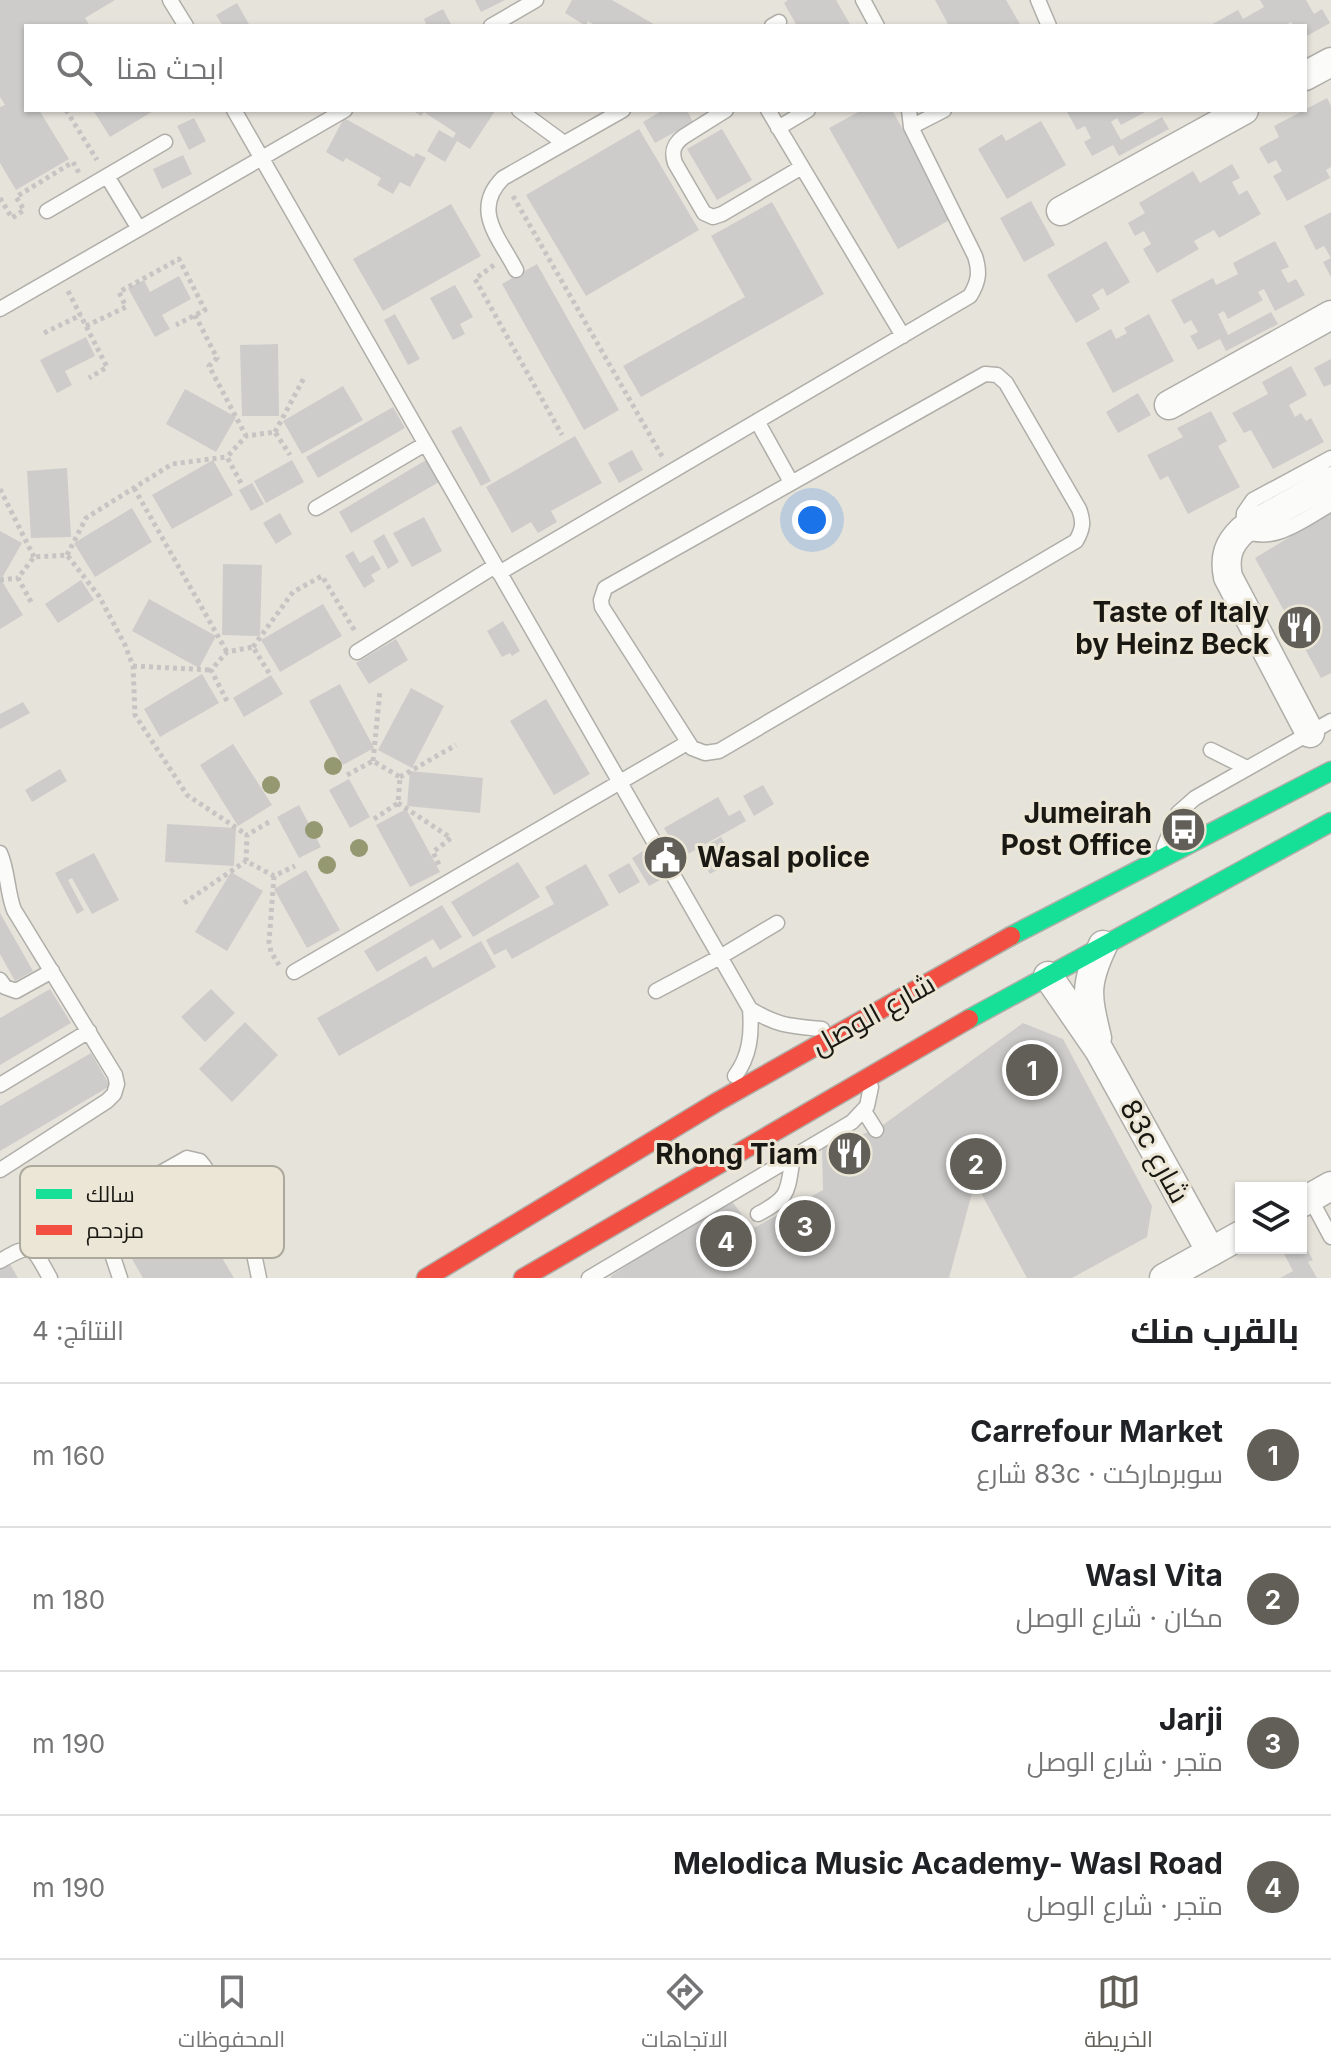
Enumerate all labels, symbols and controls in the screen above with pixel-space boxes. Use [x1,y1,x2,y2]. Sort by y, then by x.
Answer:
search box [24,24,1307,112]
icon: search [52,46,96,90]
text: ابحث هنا [116,50,225,86]
your location [792,500,832,540]
place label: Taste of Italy by Heinz Beck [1075,595,1270,661]
restaurant icon: Taste of Italy by Heinz Beck [1276,604,1324,652]
place label: Jumeirah Post Office [1001,796,1152,862]
bus stop icon: Jumeirah Post Office [1159,805,1207,853]
public building icon: Wasal police [642,833,690,881]
place label: Wasal police [697,840,870,874]
street label: شارع الوصل [805,966,942,1064]
pin: 1 [1006,1040,1058,1100]
street label: 83c شارع [1111,1093,1197,1210]
restaurant icon: Rhong Tiam [825,1130,873,1178]
pin: 2 [950,1134,1002,1194]
place label: Rhong Tiam [655,1137,818,1171]
legend [20,1166,284,1258]
text: سالك [86,1181,135,1207]
map controls [1235,1182,1307,1254]
button: layers [1235,1182,1307,1254]
pin: 3 [779,1196,831,1256]
pin: 4 [700,1211,752,1271]
text: مزدحم [86,1217,144,1246]
text: بالقرب منك [1131,1310,1299,1351]
text: النتائج: 4 [32,1315,124,1346]
text: Carrefour Market [970,1413,1223,1449]
text: 160 m [32,1440,105,1471]
text: 1 [1267,1440,1279,1471]
text: سوبرماركت · 83c شارع [976,1458,1223,1489]
text: Wasl Vita [1085,1557,1223,1593]
text: 180 m [32,1584,105,1615]
text: 2 [1265,1584,1281,1615]
text: مكان · شارع الوصل [1016,1602,1223,1633]
text: Jarji [1159,1701,1223,1737]
text: 190 m [32,1728,105,1759]
text: 3 [1265,1728,1281,1759]
text: متجر · شارع الوصل [1027,1746,1223,1777]
text: Melodica Music Academy- Wasl Road [673,1845,1223,1881]
text: 190 m [32,1872,105,1903]
text: 4 [1264,1872,1282,1903]
text: متجر · شارع الوصل [1027,1890,1223,1921]
tab: المحفوظات [178,1970,285,2060]
tab: الاتجاهات [641,1970,728,2060]
tab: الخريطة [1084,1970,1153,2060]

